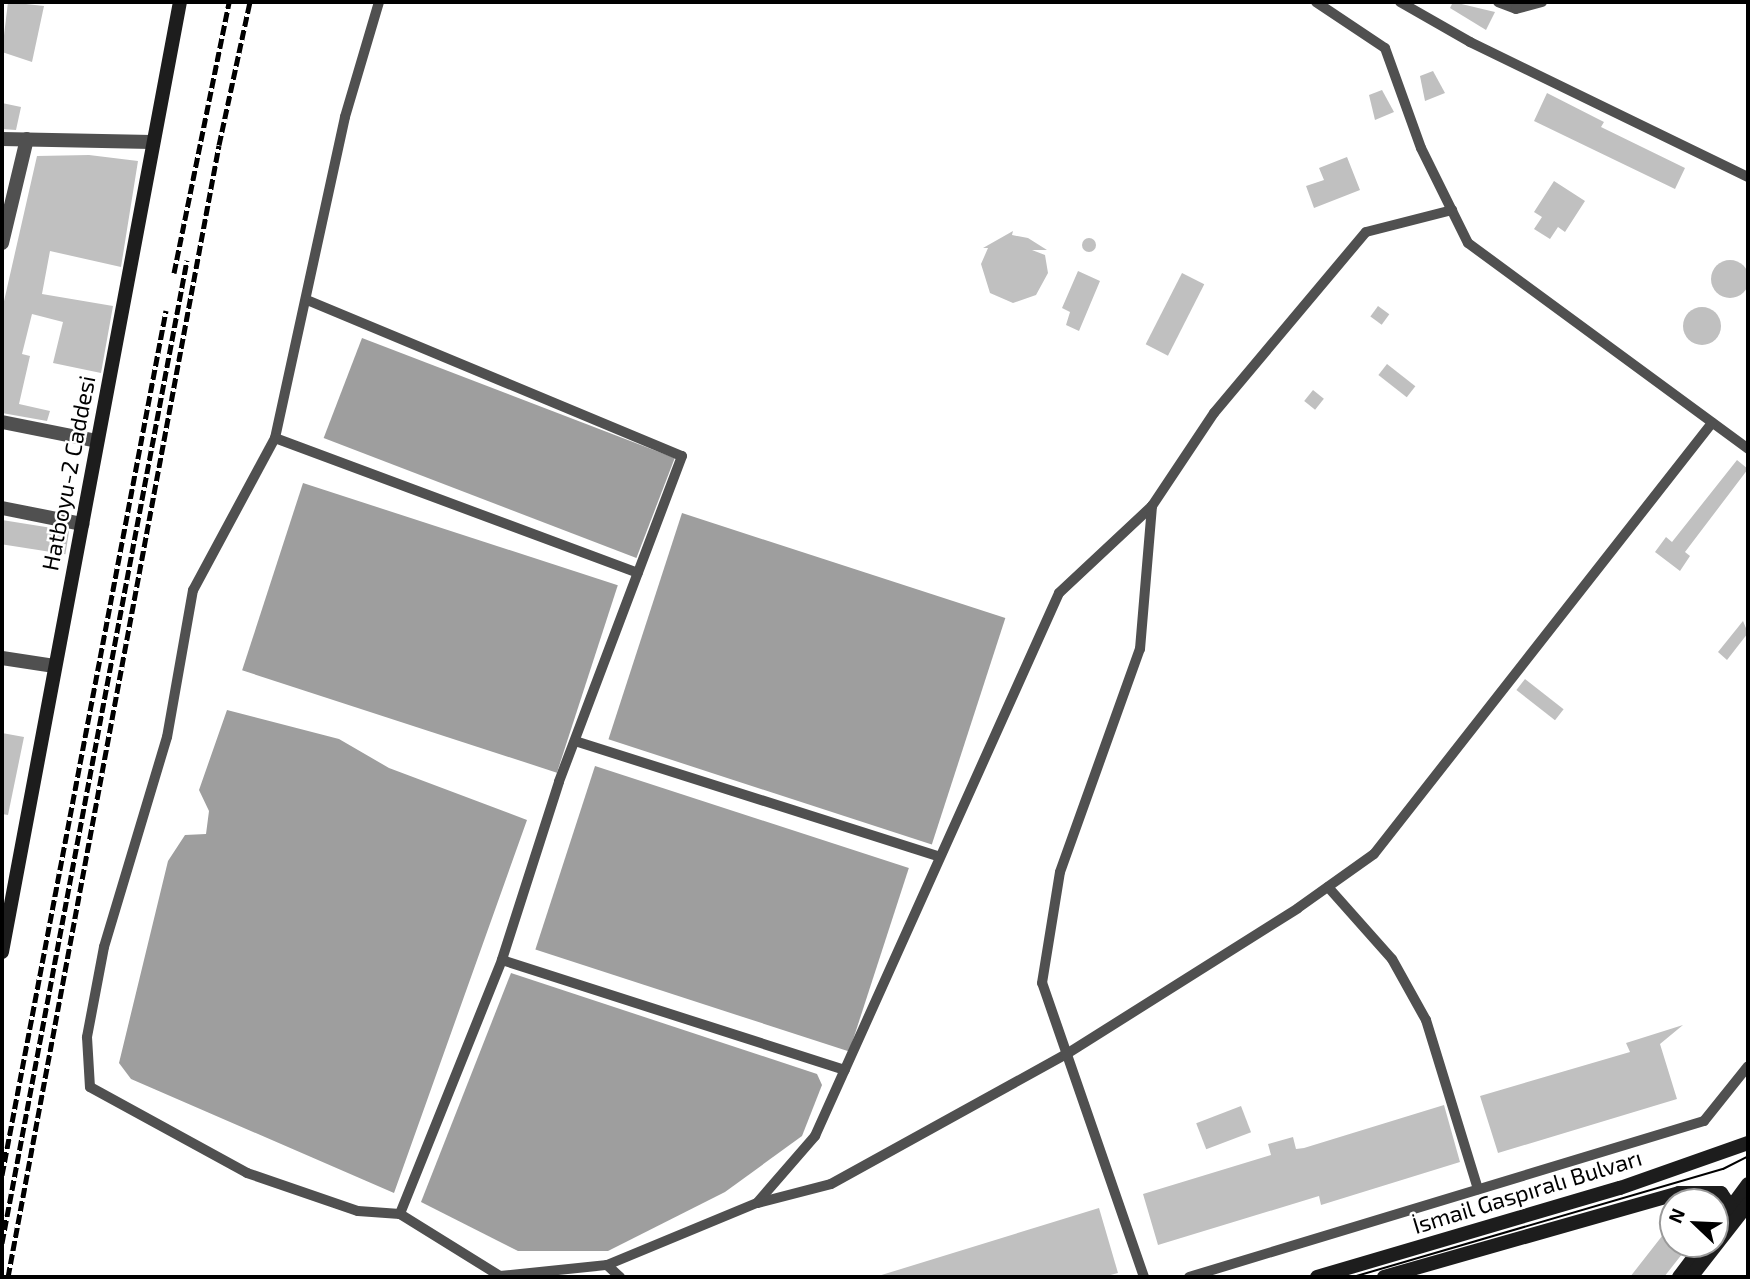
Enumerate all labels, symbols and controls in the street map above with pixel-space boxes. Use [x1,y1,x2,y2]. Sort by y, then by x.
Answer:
street label: Hatboyu-2 Caddesi [36,373,100,573]
street label: İsmail Gaspıralı Bulvarı [1409,1143,1645,1239]
north arrow [1659,1188,1729,1258]
text: N [1663,1205,1689,1226]

